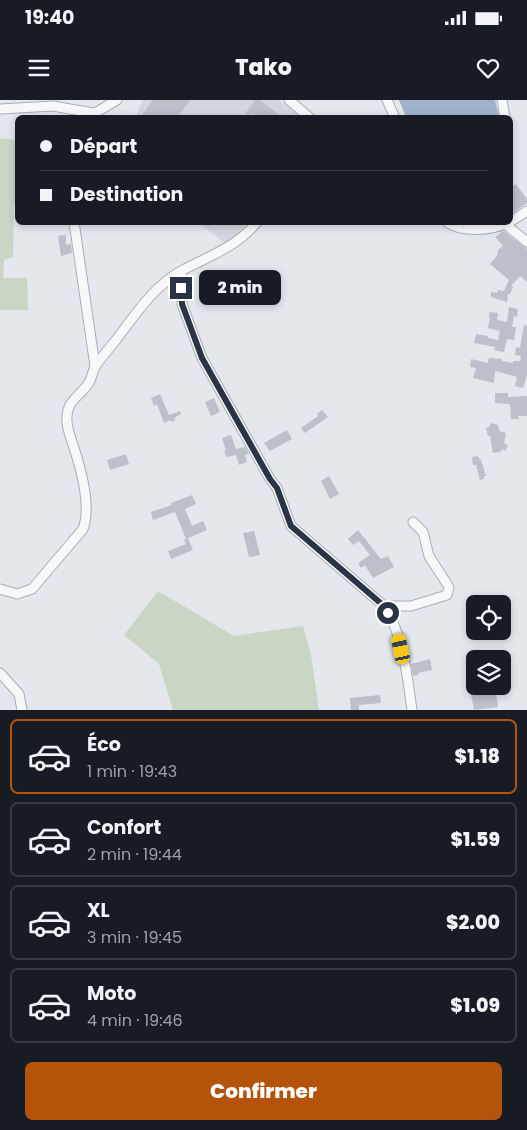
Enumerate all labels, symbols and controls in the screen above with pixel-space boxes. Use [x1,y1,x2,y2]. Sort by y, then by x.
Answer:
text: 19:40 [25,4,74,31]
text: Tako [235,52,292,83]
icon: menu [25,54,53,82]
icon: heart [474,54,502,82]
text: Départ [70,133,137,160]
text: Destination [70,181,183,208]
callout: 2 min [198,270,281,306]
text: 2 min [217,276,263,299]
route end [170,277,192,299]
map controls [466,595,511,695]
button: locate [466,595,511,640]
route start [377,602,399,624]
car [390,633,411,665]
button: layers [466,650,511,695]
text: Éco [87,731,121,758]
icon: car [27,734,72,779]
text: $1.18 [455,743,500,770]
text: 1 min · 19:43 [87,760,177,783]
text: Confort [87,814,161,841]
icon: car [27,817,72,862]
text: $1.59 [450,826,500,853]
text: 2 min · 19:44 [87,843,182,866]
text: XL [87,897,110,924]
icon: car [27,900,72,945]
text: $2.00 [446,909,500,936]
text: 3 min · 19:45 [87,926,182,949]
text: Moto [87,980,136,1007]
icon: car [27,983,72,1028]
text: $1.09 [450,992,500,1019]
text: 4 min · 19:46 [87,1009,183,1032]
button: Confirmer [25,1062,502,1120]

